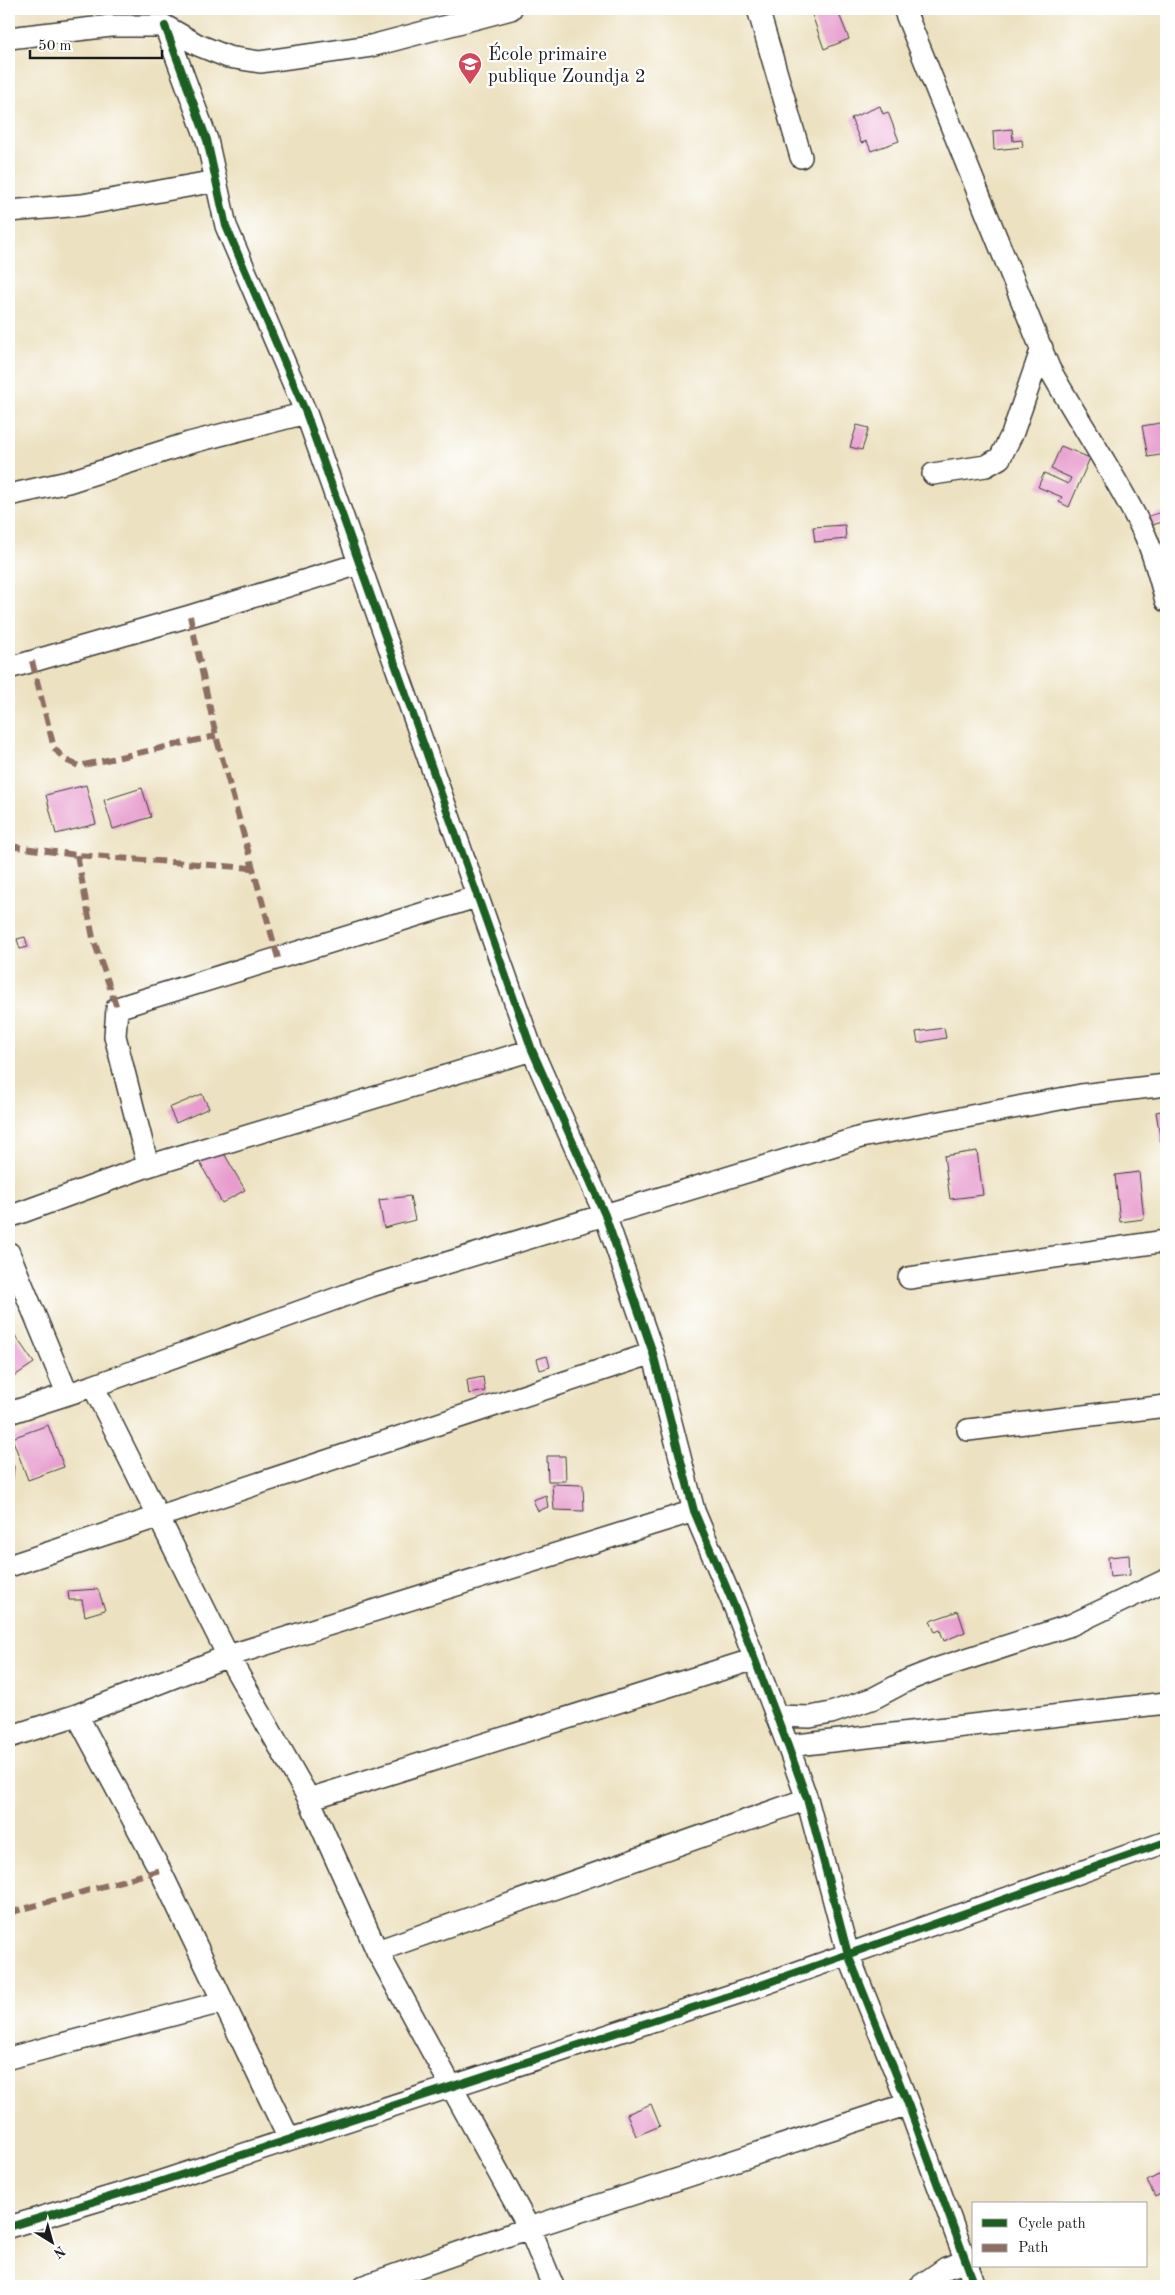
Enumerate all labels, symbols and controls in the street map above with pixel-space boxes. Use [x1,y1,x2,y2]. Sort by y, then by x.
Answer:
scale bar [30,28,162,60]
text: 50 m [38,39,72,54]
place label: École primaire publique Zoundja 2 [488,42,646,87]
school or university icon: École primaire publique Zoundja 2 [457,51,483,85]
legend [972,2202,1148,2268]
text: Cycle path [1018,2217,1086,2232]
north arrow [28,2218,78,2268]
text: Path [1018,2241,1048,2256]
text: N [50,2243,68,2261]

